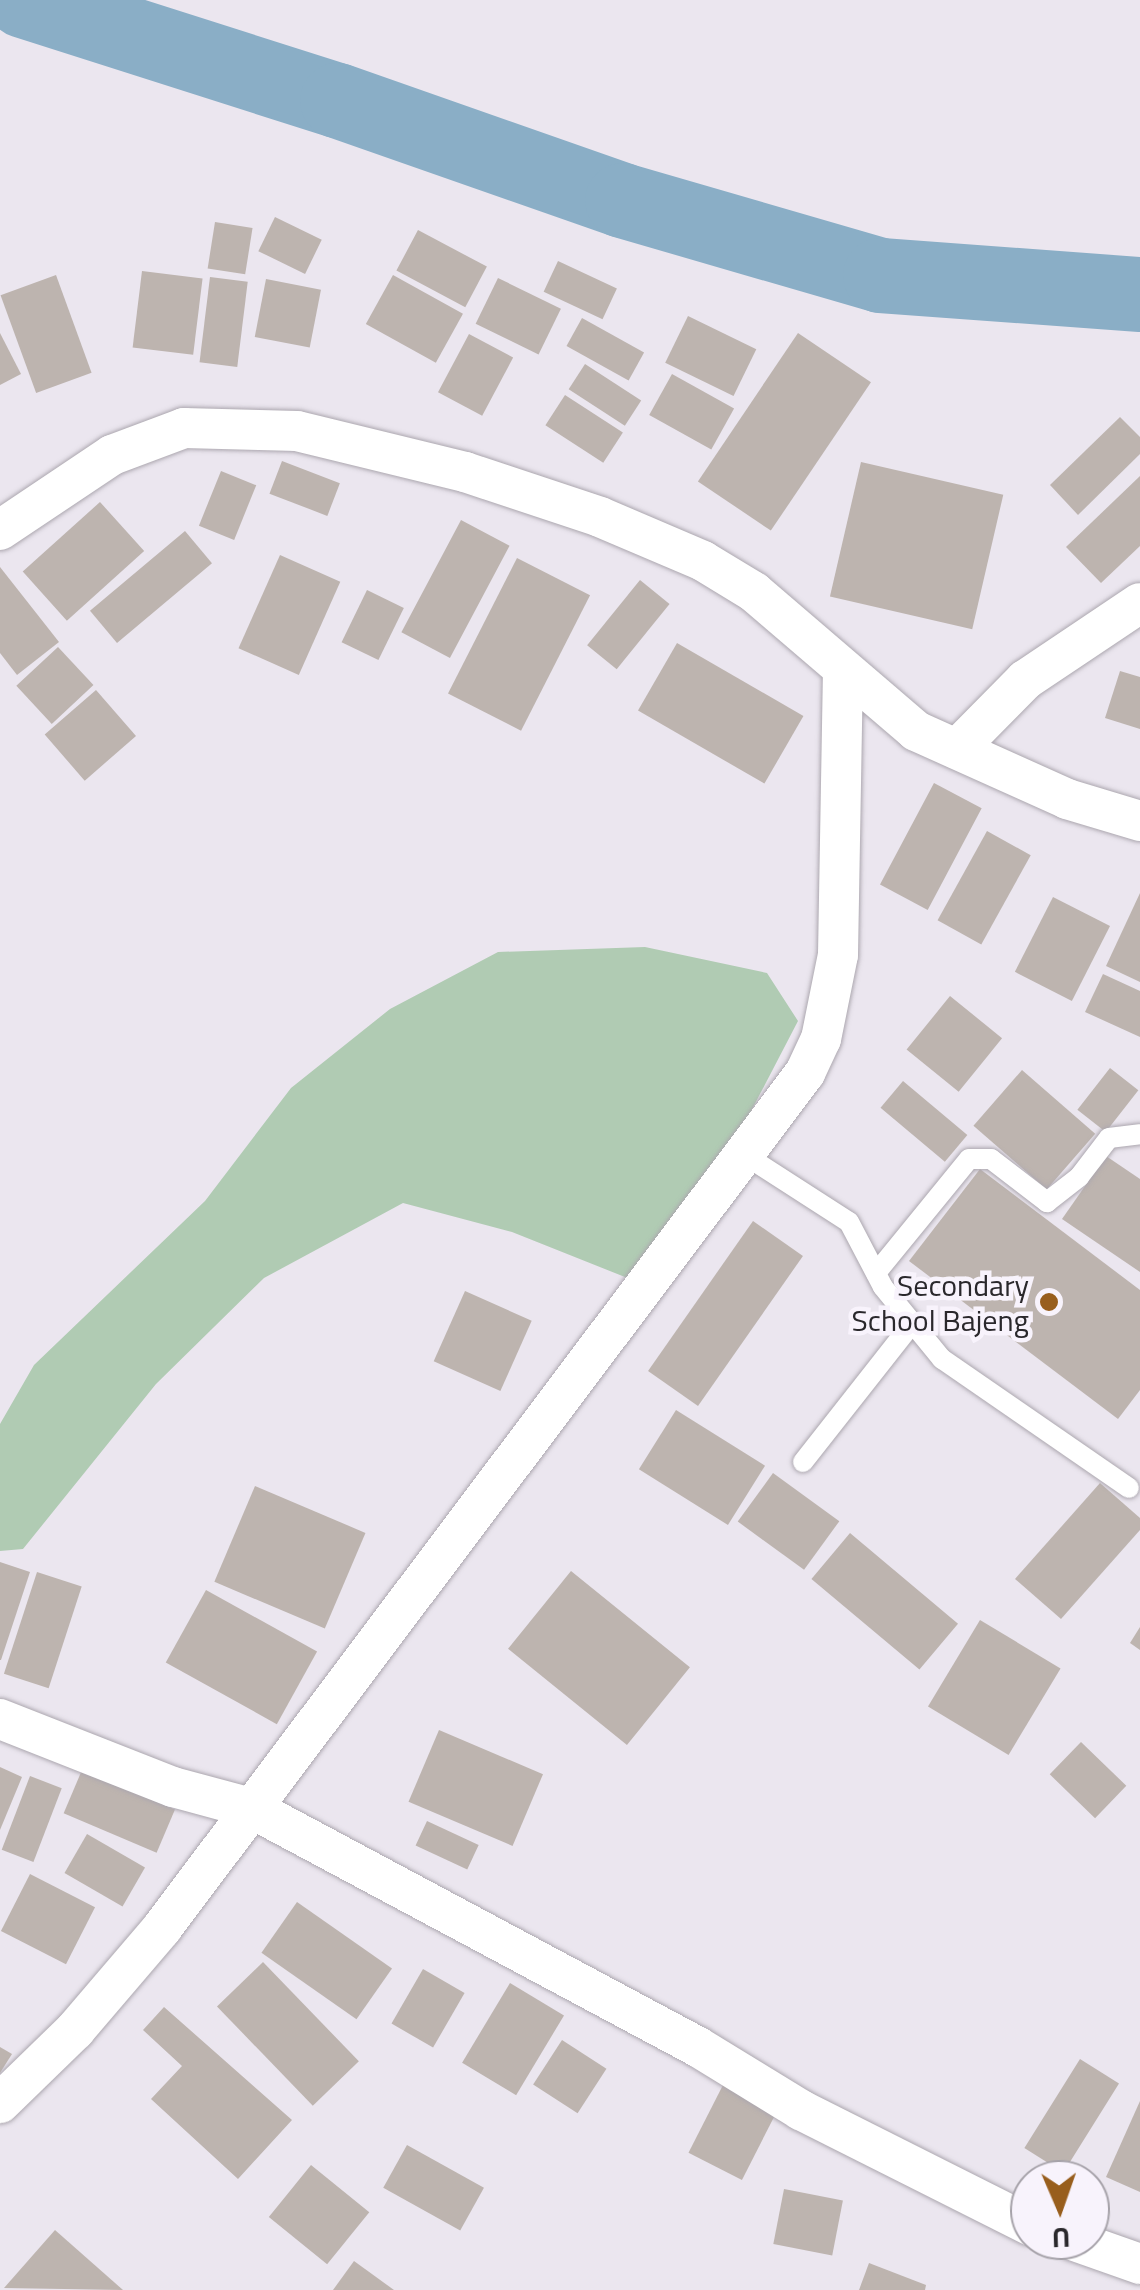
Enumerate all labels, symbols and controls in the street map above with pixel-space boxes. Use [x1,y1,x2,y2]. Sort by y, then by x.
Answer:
place label: Secondary School Bajeng [852,1267,1029,1338]
marker: Secondary School Bajeng [1038,1291,1060,1313]
north arrow [1010,2160,1110,2260]
text: U [1051,2217,1071,2260]

